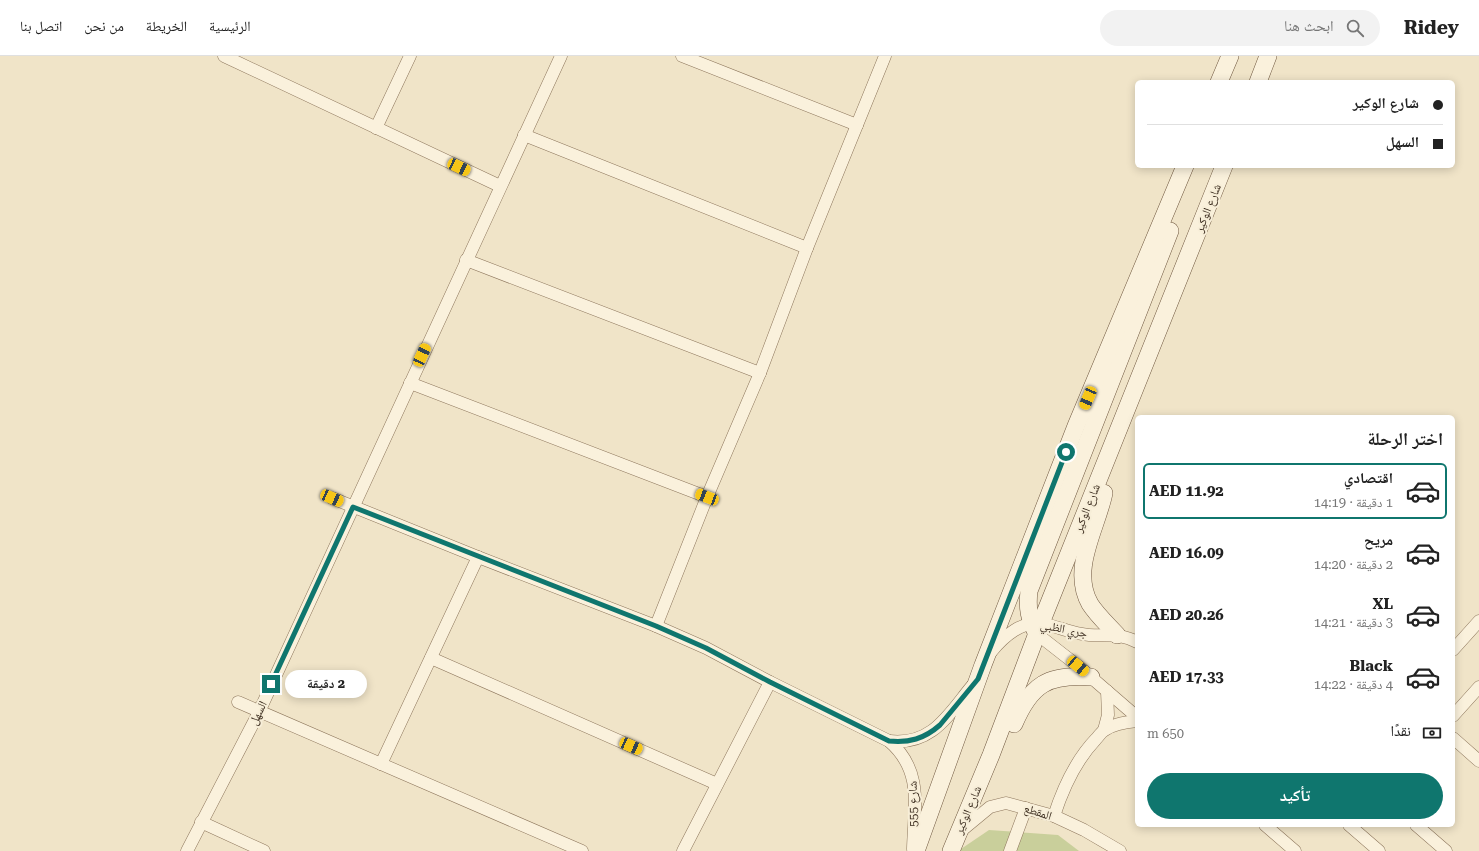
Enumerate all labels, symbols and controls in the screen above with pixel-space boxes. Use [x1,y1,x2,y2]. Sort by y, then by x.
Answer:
search box [1100,10,1380,46]
text: Ridey [1404,16,1459,39]
text: ابحث هنا [1284,17,1334,35]
icon: search [1344,17,1366,39]
text: اتصل بنا [20,18,62,34]
text: من نحن [84,18,124,34]
text: الخريطة [146,18,187,34]
text: الرئيسية [209,18,251,34]
text: شارع الوكير [1353,94,1419,112]
text: السهل [1386,133,1419,151]
car [446,156,472,178]
street label: شارع الوكير [1192,182,1225,236]
car [411,342,433,368]
car [1078,385,1098,411]
text: اختر الرحلة [1367,428,1443,449]
route start [1057,443,1075,461]
text: اقتصادي [1344,469,1393,487]
icon: car [1405,473,1441,509]
street label: شارع الوكير [1071,482,1104,536]
text: AED 11.92 [1149,482,1224,500]
car [694,487,720,507]
car [319,488,345,508]
text: 1 دقيقة · 14:19 [1314,495,1393,510]
text: مريح [1364,531,1393,549]
icon: car [1405,535,1441,571]
text: AED 16.09 [1149,544,1224,562]
text: 2 دقيقة · 14:20 [1314,557,1393,572]
text: XL [1372,595,1393,613]
icon: car [1405,597,1441,633]
text: AED 20.26 [1149,606,1224,624]
text: 3 دقيقة · 14:21 [1314,615,1393,630]
street label: جري الظبي [1039,618,1089,643]
car [1065,654,1091,678]
text: Black [1350,657,1393,675]
icon: car [1405,659,1441,695]
text: AED 17.33 [1149,668,1224,686]
callout: 2 دقيقة [285,670,367,698]
route end [262,675,280,693]
text: 2 دقيقة [307,676,345,691]
text: 4 دقيقة · 14:22 [1314,677,1393,692]
street label: السهل [246,699,270,727]
text: نقدًا [1390,722,1411,740]
icon: cash [1421,722,1443,744]
text: 650 m [1147,726,1184,741]
car [618,736,644,756]
button: تأكيد [1147,773,1443,819]
street label: شارع 555 [906,781,921,827]
street label: شارع الوكير [951,784,985,838]
street label: المقطع [1022,801,1054,823]

